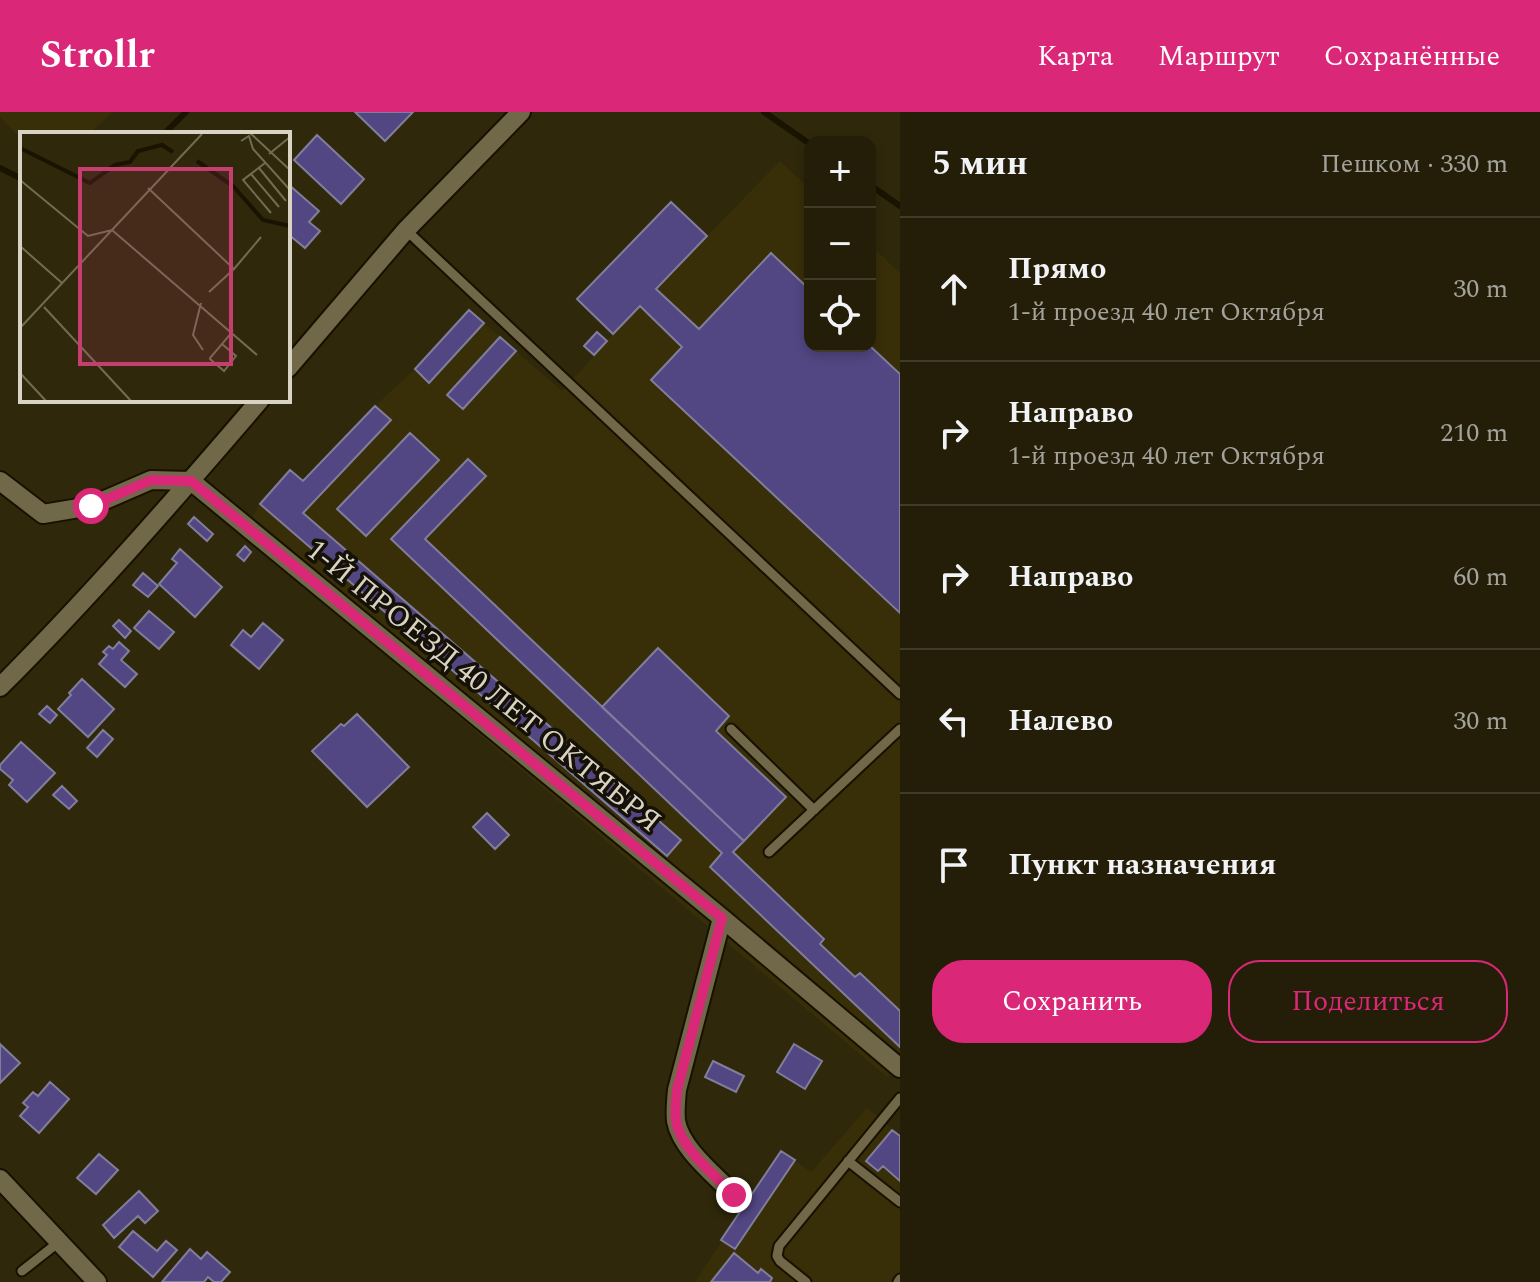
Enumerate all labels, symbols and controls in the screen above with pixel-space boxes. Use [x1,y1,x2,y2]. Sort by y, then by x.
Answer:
text: Strollr [40,27,155,85]
text: Карта [1037,35,1114,78]
text: Маршрут [1158,35,1280,78]
text: Сохранённые [1324,35,1500,78]
inset map [20,132,290,402]
map controls [804,136,876,352]
button: + [804,136,876,208]
text: 5 мин [932,138,1028,190]
text: Пешком · 330 m [1321,144,1508,184]
button: − [804,208,876,280]
text: Прямо [1008,246,1106,292]
icon: ahead [932,267,976,311]
text: 30 m [1453,269,1508,309]
button: locate [804,280,876,352]
text: 1-й проезд 40 лет Октября [1008,292,1325,332]
text: Направо [1008,390,1133,436]
icon: right [932,411,976,455]
text: 210 m [1440,413,1508,453]
text: 1-й проезд 40 лет Октября [1008,436,1325,476]
route start [73,488,109,524]
street label: 1-Й ПРОЕЗД 40 ЛЕТ ОКТЯБРЯ [296,528,671,844]
text: Направо [1008,554,1133,600]
icon: right [932,555,976,599]
text: 60 m [1453,557,1508,597]
text: Налево [1008,698,1113,744]
icon: left [932,699,976,743]
text: 30 m [1453,701,1508,741]
text: Пункт назначения [1008,842,1276,888]
icon: arrive [932,843,976,887]
button: Сохранить [932,960,1212,1043]
button: Поделиться [1228,960,1508,1043]
route end [716,1177,752,1213]

